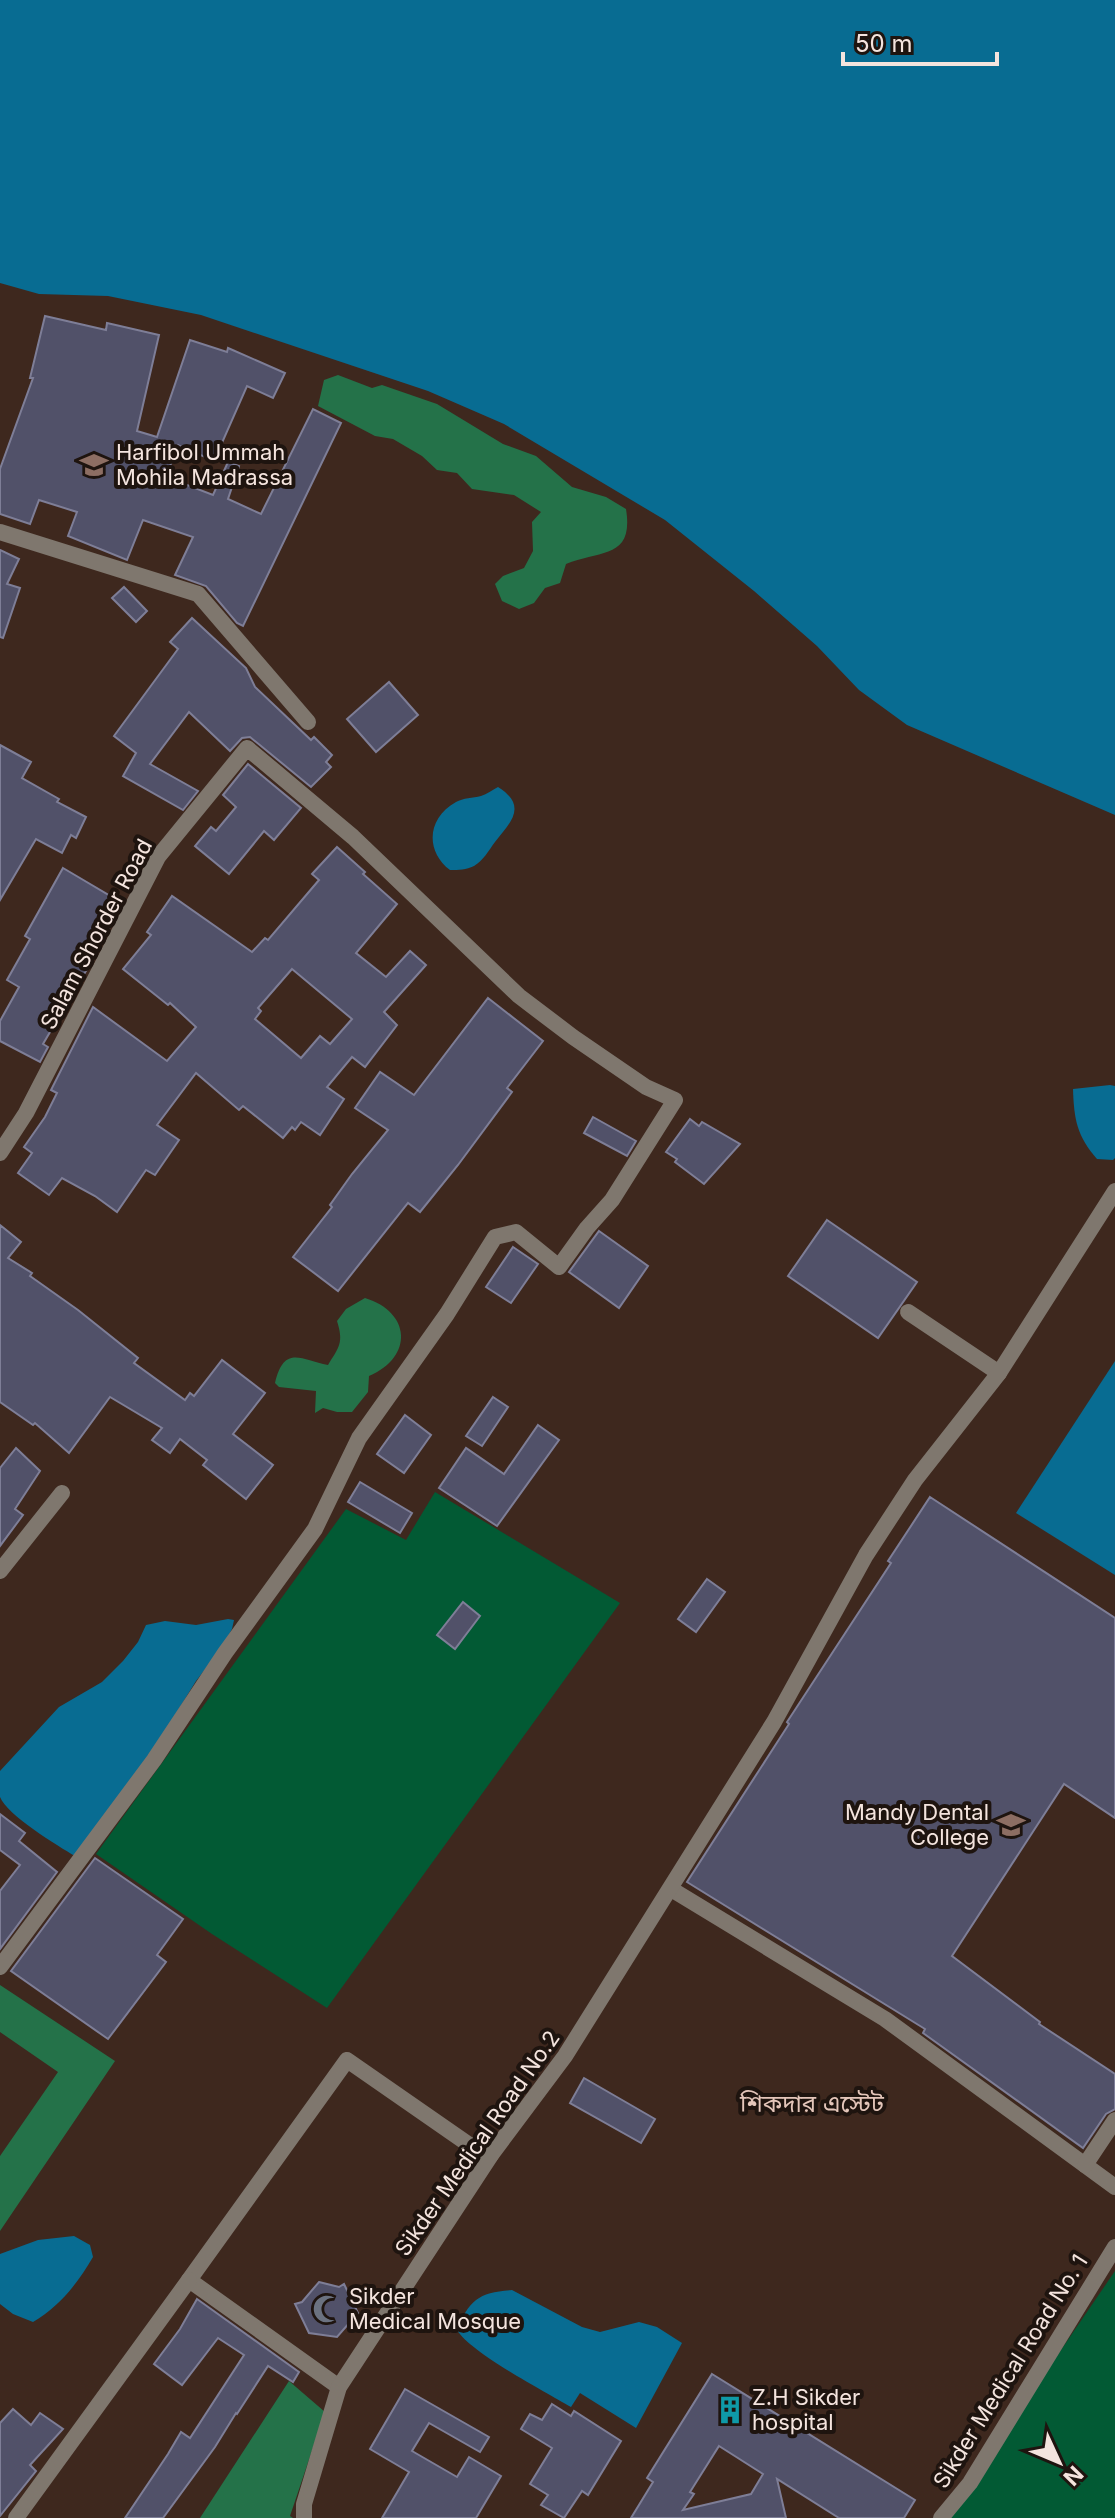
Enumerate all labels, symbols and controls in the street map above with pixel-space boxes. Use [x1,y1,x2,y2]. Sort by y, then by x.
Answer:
scale bar [843,16,997,66]
text: 50 m [855,29,913,58]
place label: Harfibol Ummah Mohila Madrassa [116,439,293,490]
school or university icon: Harfibol Ummah Mohila Madrassa [79,450,109,480]
street label: Salam Shorder Road [35,834,157,1034]
place label: Mandy Dental College [845,1799,989,1850]
school or university icon: Mandy Dental College [996,1810,1026,1840]
street label: Sikder Medical Road No.2 [389,2025,565,2261]
district label: শিকদার এস্টেট [739,2089,885,2118]
street label: Sikder Medical Road No. 1 [927,2249,1093,2493]
place label: Sikder Medical Mosque [349,2283,521,2334]
mosque icon: Sikder Medical Mosque [312,2294,342,2324]
place label: Z.H Sikder hospital [752,2384,860,2435]
building icon: Z.H Sikder hospital [715,2395,745,2425]
north arrow [1019,2422,1099,2502]

